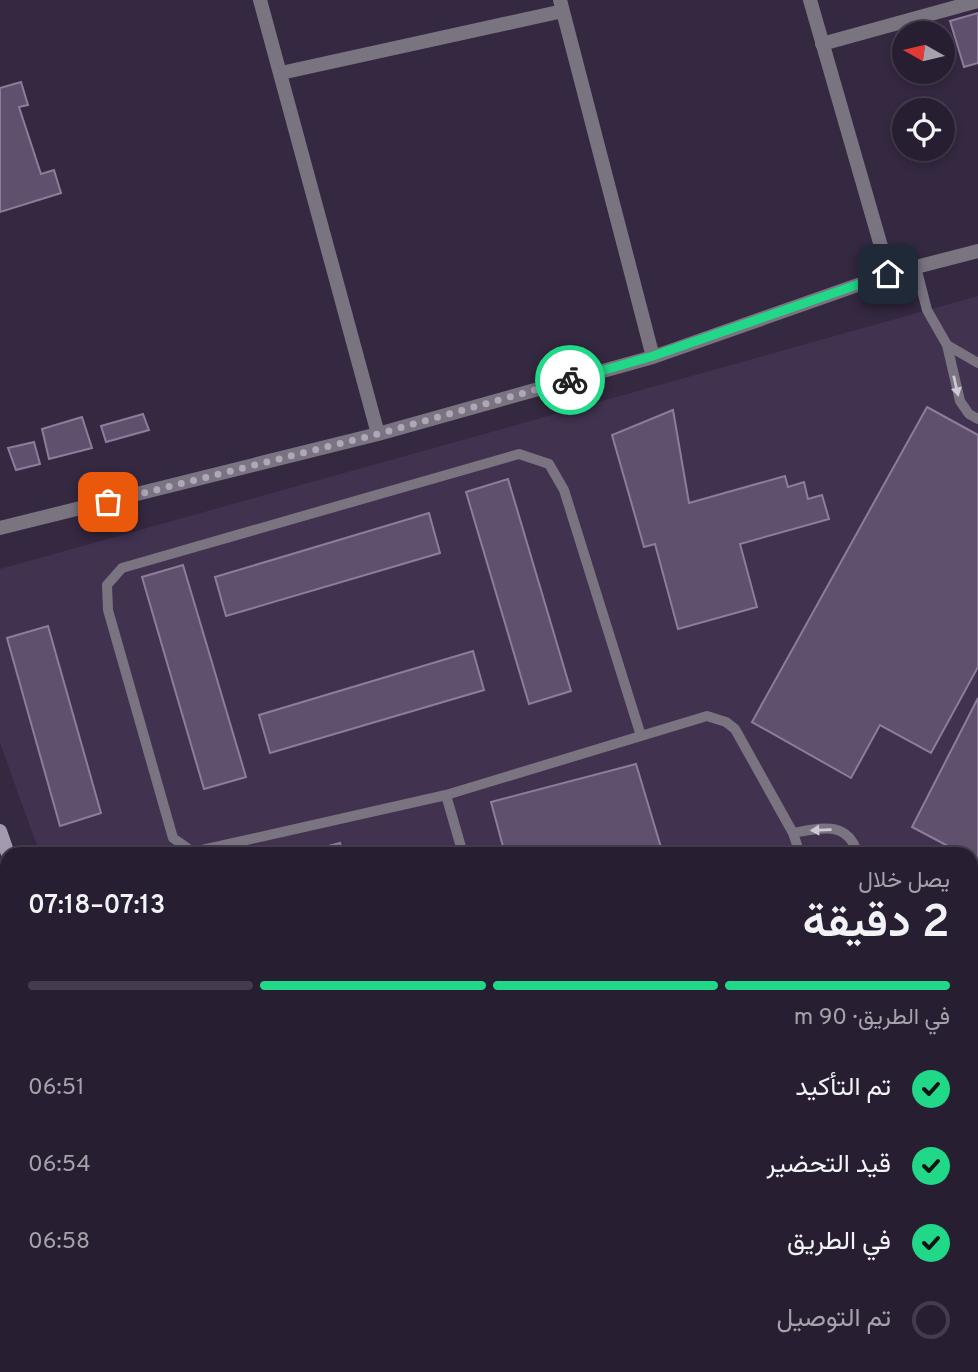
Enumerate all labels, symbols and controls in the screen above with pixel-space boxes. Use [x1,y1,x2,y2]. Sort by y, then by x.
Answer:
north arrow [892,21,956,84]
map controls [892,21,955,161]
button: locate [892,98,955,161]
pin [858,244,918,304]
icon: home [869,255,907,293]
courier [535,345,605,415]
icon: bike [551,361,589,399]
one-way arrow [951,375,962,397]
pin [78,472,138,532]
icon: bag [89,483,127,521]
one-way arrow [810,824,832,835]
text: يصل خلال [858,867,950,896]
text: 07:13–07:18 [28,890,165,923]
text: 2 دقيقة [803,895,950,954]
text: في الطريق · 90 m [794,1004,950,1033]
icon: check [912,1070,950,1108]
text: تم التأكيد [795,1072,891,1105]
text: 06:51 [28,1074,85,1103]
icon: check [912,1147,950,1185]
text: قيد التحضير [766,1149,891,1182]
text: 06:54 [28,1151,91,1180]
icon: check [912,1224,950,1262]
text: في الطريق [787,1226,891,1259]
text: 06:58 [28,1228,90,1257]
text: تم التوصيل [777,1303,891,1336]

